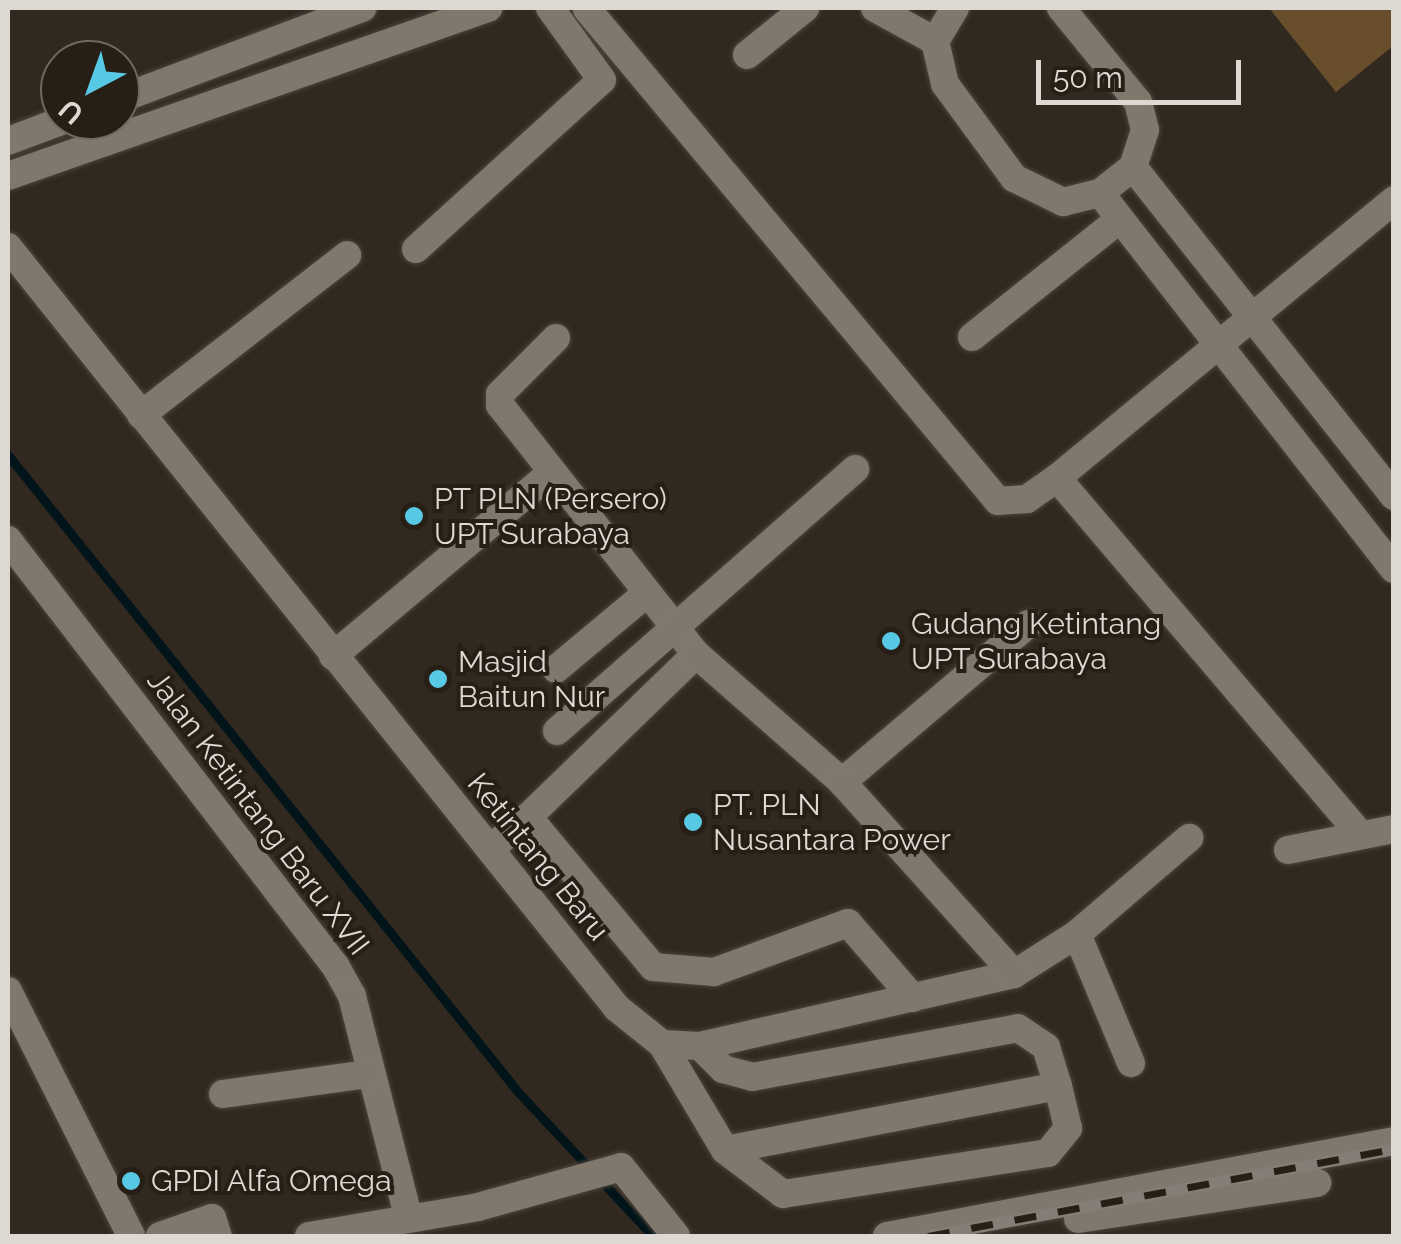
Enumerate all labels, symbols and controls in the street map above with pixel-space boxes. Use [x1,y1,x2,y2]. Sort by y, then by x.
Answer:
north arrow [40,40,140,140]
scale bar [1041,40,1246,102]
text: 50 m [1053,60,1123,95]
text: U [53,92,90,131]
place label: PT PLN (Persero) UPT Surabaya [434,481,668,552]
marker: PT PLN (Persero) UPT Surabaya [403,505,425,527]
place label: Gudang Ketintang UPT Surabaya [911,606,1161,676]
marker: Gudang Ketintang UPT Surabaya [880,630,902,652]
place label: Masjid Baitun Nur [458,644,605,714]
street label: Jalan Ketintang Baru XVII [139,664,377,962]
marker: Masjid Baitun Nur [427,668,449,690]
street label: Ketintang Baru [460,766,616,948]
place label: PT. PLN Nusantara Power [713,787,951,858]
marker: PT. PLN Nusantara Power [682,811,704,833]
place label: GPDI Alfa Omega [151,1163,392,1199]
marker: GPDI Alfa Omega [120,1170,142,1192]

